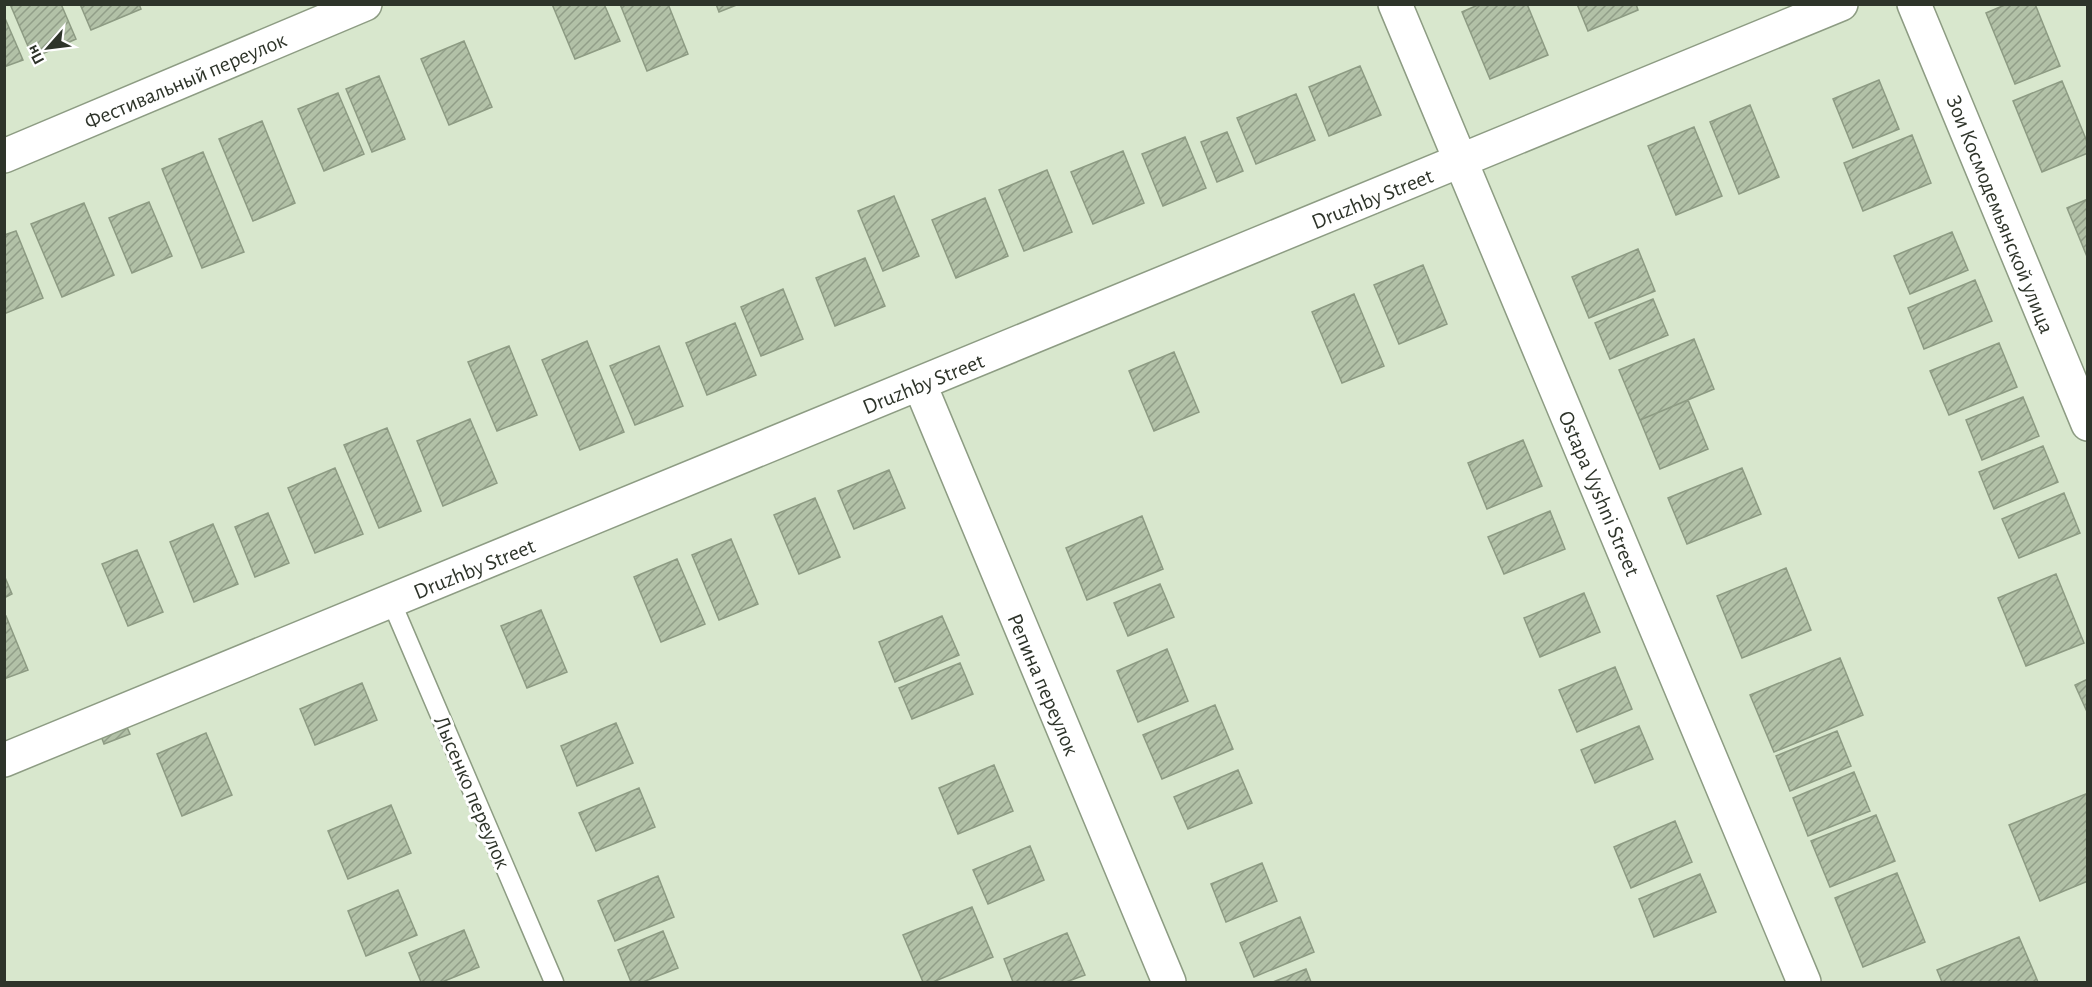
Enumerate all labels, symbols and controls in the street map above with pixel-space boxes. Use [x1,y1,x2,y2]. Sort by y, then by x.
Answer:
north arrow [18,18,78,78]
street label: Фестивальный переулок [81,28,290,133]
text: Пн [24,42,47,67]
street label: Зои Космодемьянской улица [1942,92,2058,337]
street label: Druzhby Street [1309,165,1436,233]
street label: Druzhby Street [860,350,987,418]
street label: Ostapa Vyshni Street [1554,408,1644,579]
street label: Druzhby Street [411,535,538,603]
street label: Репина переулок [1003,610,1083,758]
street label: Лысенко переулок [430,713,514,872]

